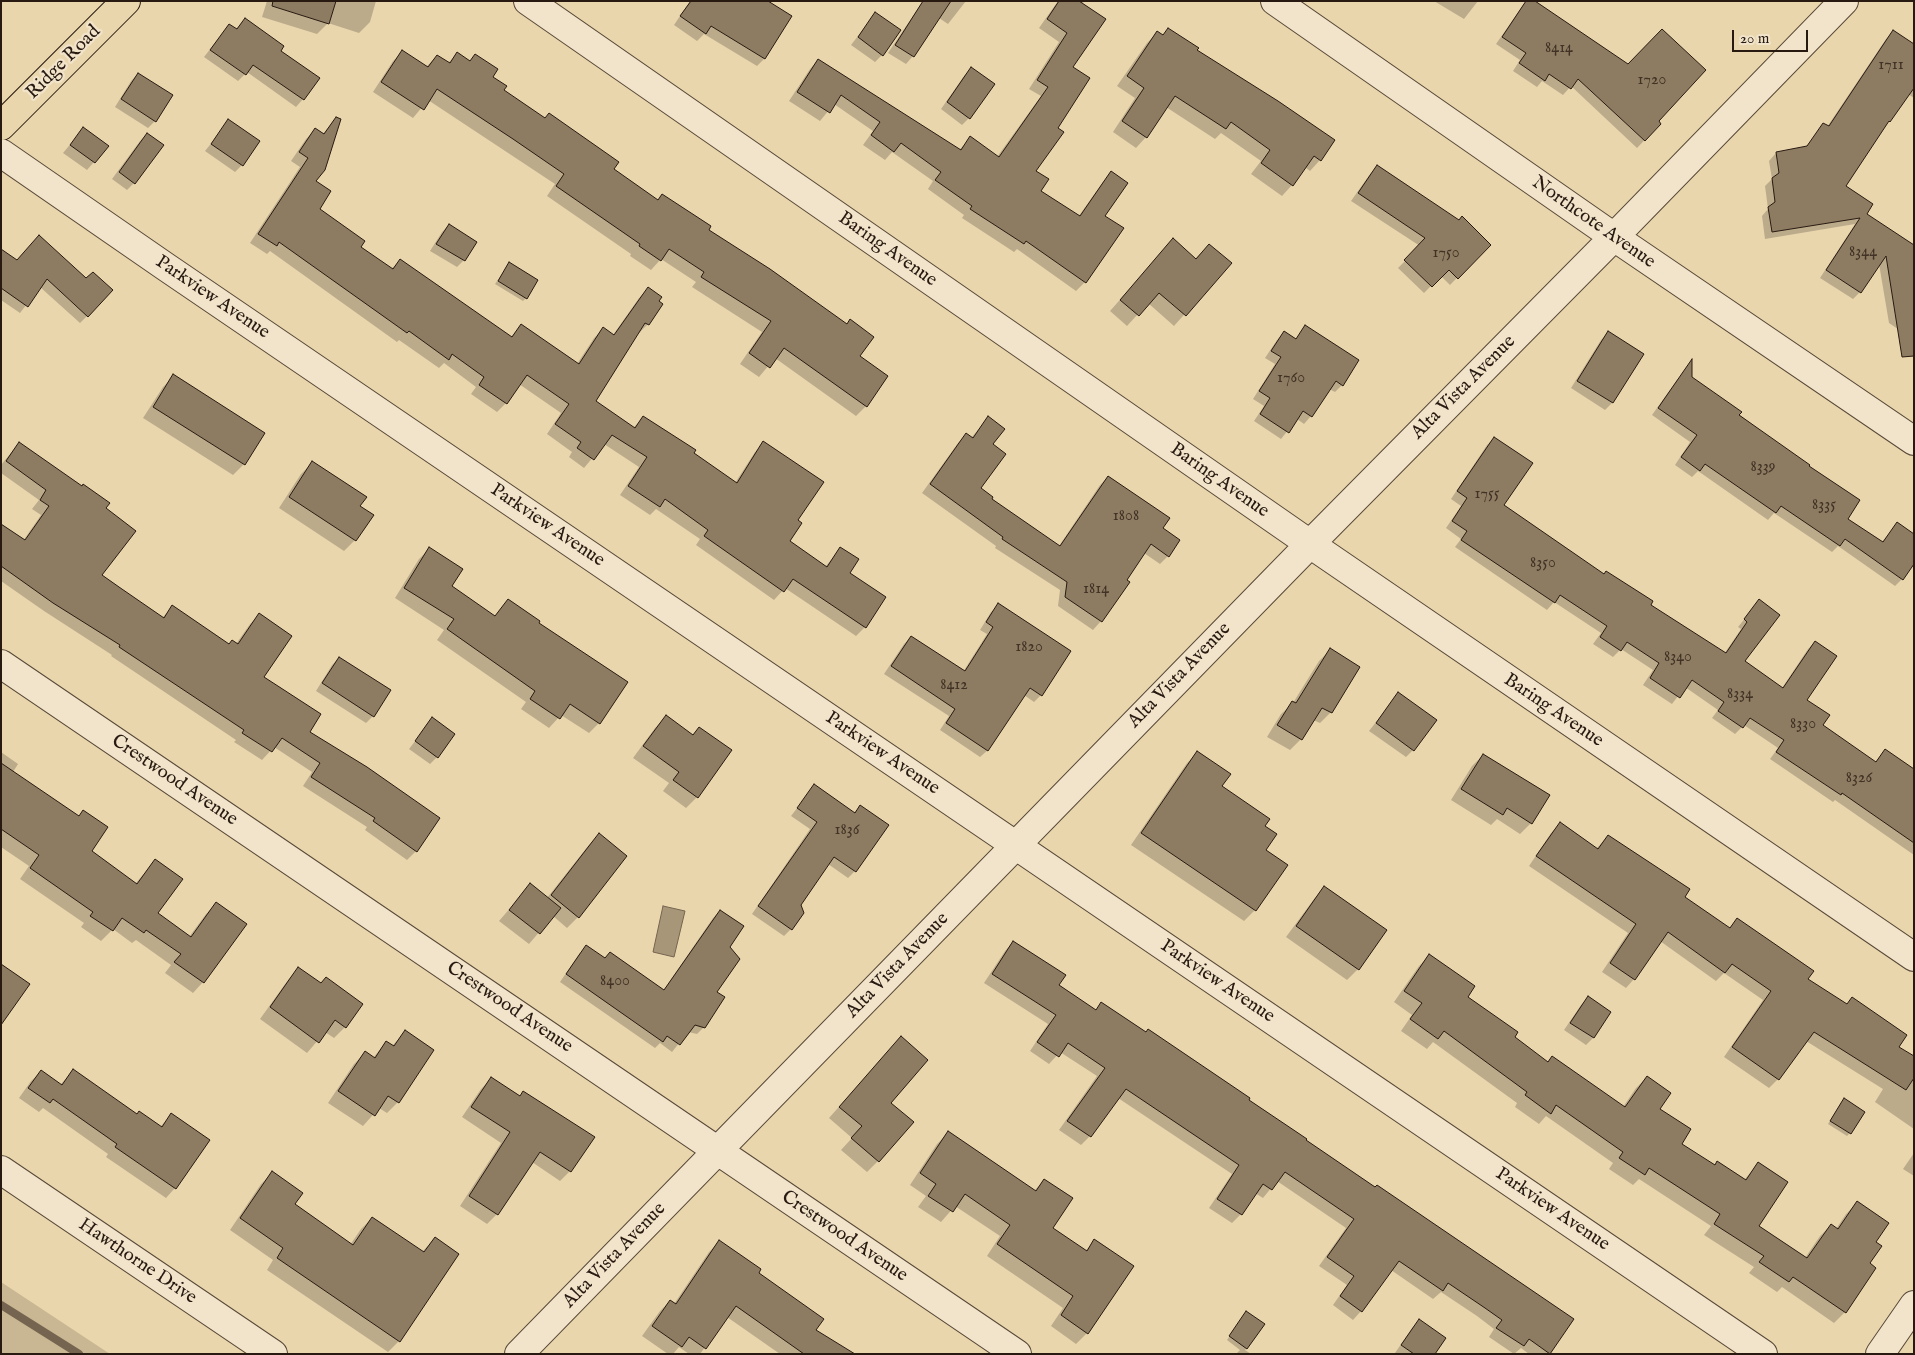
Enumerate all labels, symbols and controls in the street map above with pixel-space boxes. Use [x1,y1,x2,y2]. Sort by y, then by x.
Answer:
scale bar [1735,20,1811,52]
street label: Ridge Road [22,21,106,105]
text: 20 m [1740,29,1769,48]
house number: 8414 [1545,39,1573,59]
house number: 1711 [1878,56,1904,76]
house number: 1720 [1638,71,1666,91]
street label: Northcote Avenue [1527,172,1659,274]
street label: Baring Avenue [833,208,941,292]
house number: 8344 [1849,243,1877,263]
house number: 1750 [1432,244,1460,264]
street label: Parkview Avenue [151,251,273,345]
street label: Alta Vista Avenue [1407,331,1521,445]
house number: 1760 [1277,369,1305,389]
street label: Baring Avenue [1165,439,1273,523]
house number: 8339 [1750,458,1776,478]
street label: Parkview Avenue [486,479,608,573]
house number: 1755 [1474,485,1500,505]
house number: 8335 [1812,496,1836,516]
house number: 1808 [1113,507,1139,527]
house number: 8350 [1530,554,1556,574]
house number: 1814 [1083,580,1109,600]
street label: Alta Vista Avenue [1124,618,1236,734]
house number: 1820 [1015,638,1043,658]
house number: 8340 [1664,648,1692,668]
street label: Baring Avenue [1499,669,1607,753]
house number: 8412 [940,676,968,696]
house number: 8334 [1727,685,1753,705]
street label: Parkview Avenue [821,707,943,801]
house number: 8330 [1790,715,1816,735]
street label: Crestwood Avenue [106,730,242,832]
house number: 8326 [1846,769,1872,789]
house number: 1836 [835,821,859,841]
street label: Alta Vista Avenue [842,908,954,1024]
street label: Parkview Avenue [1156,935,1278,1029]
street label: Crestwood Avenue [441,957,577,1059]
house number: 8400 [600,972,630,992]
street label: Parkview Avenue [1491,1163,1613,1257]
street label: Crestwood Avenue [776,1186,912,1288]
street label: Alta Vista Avenue [559,1198,671,1314]
street label: Hawthorne Drive [74,1214,200,1310]

